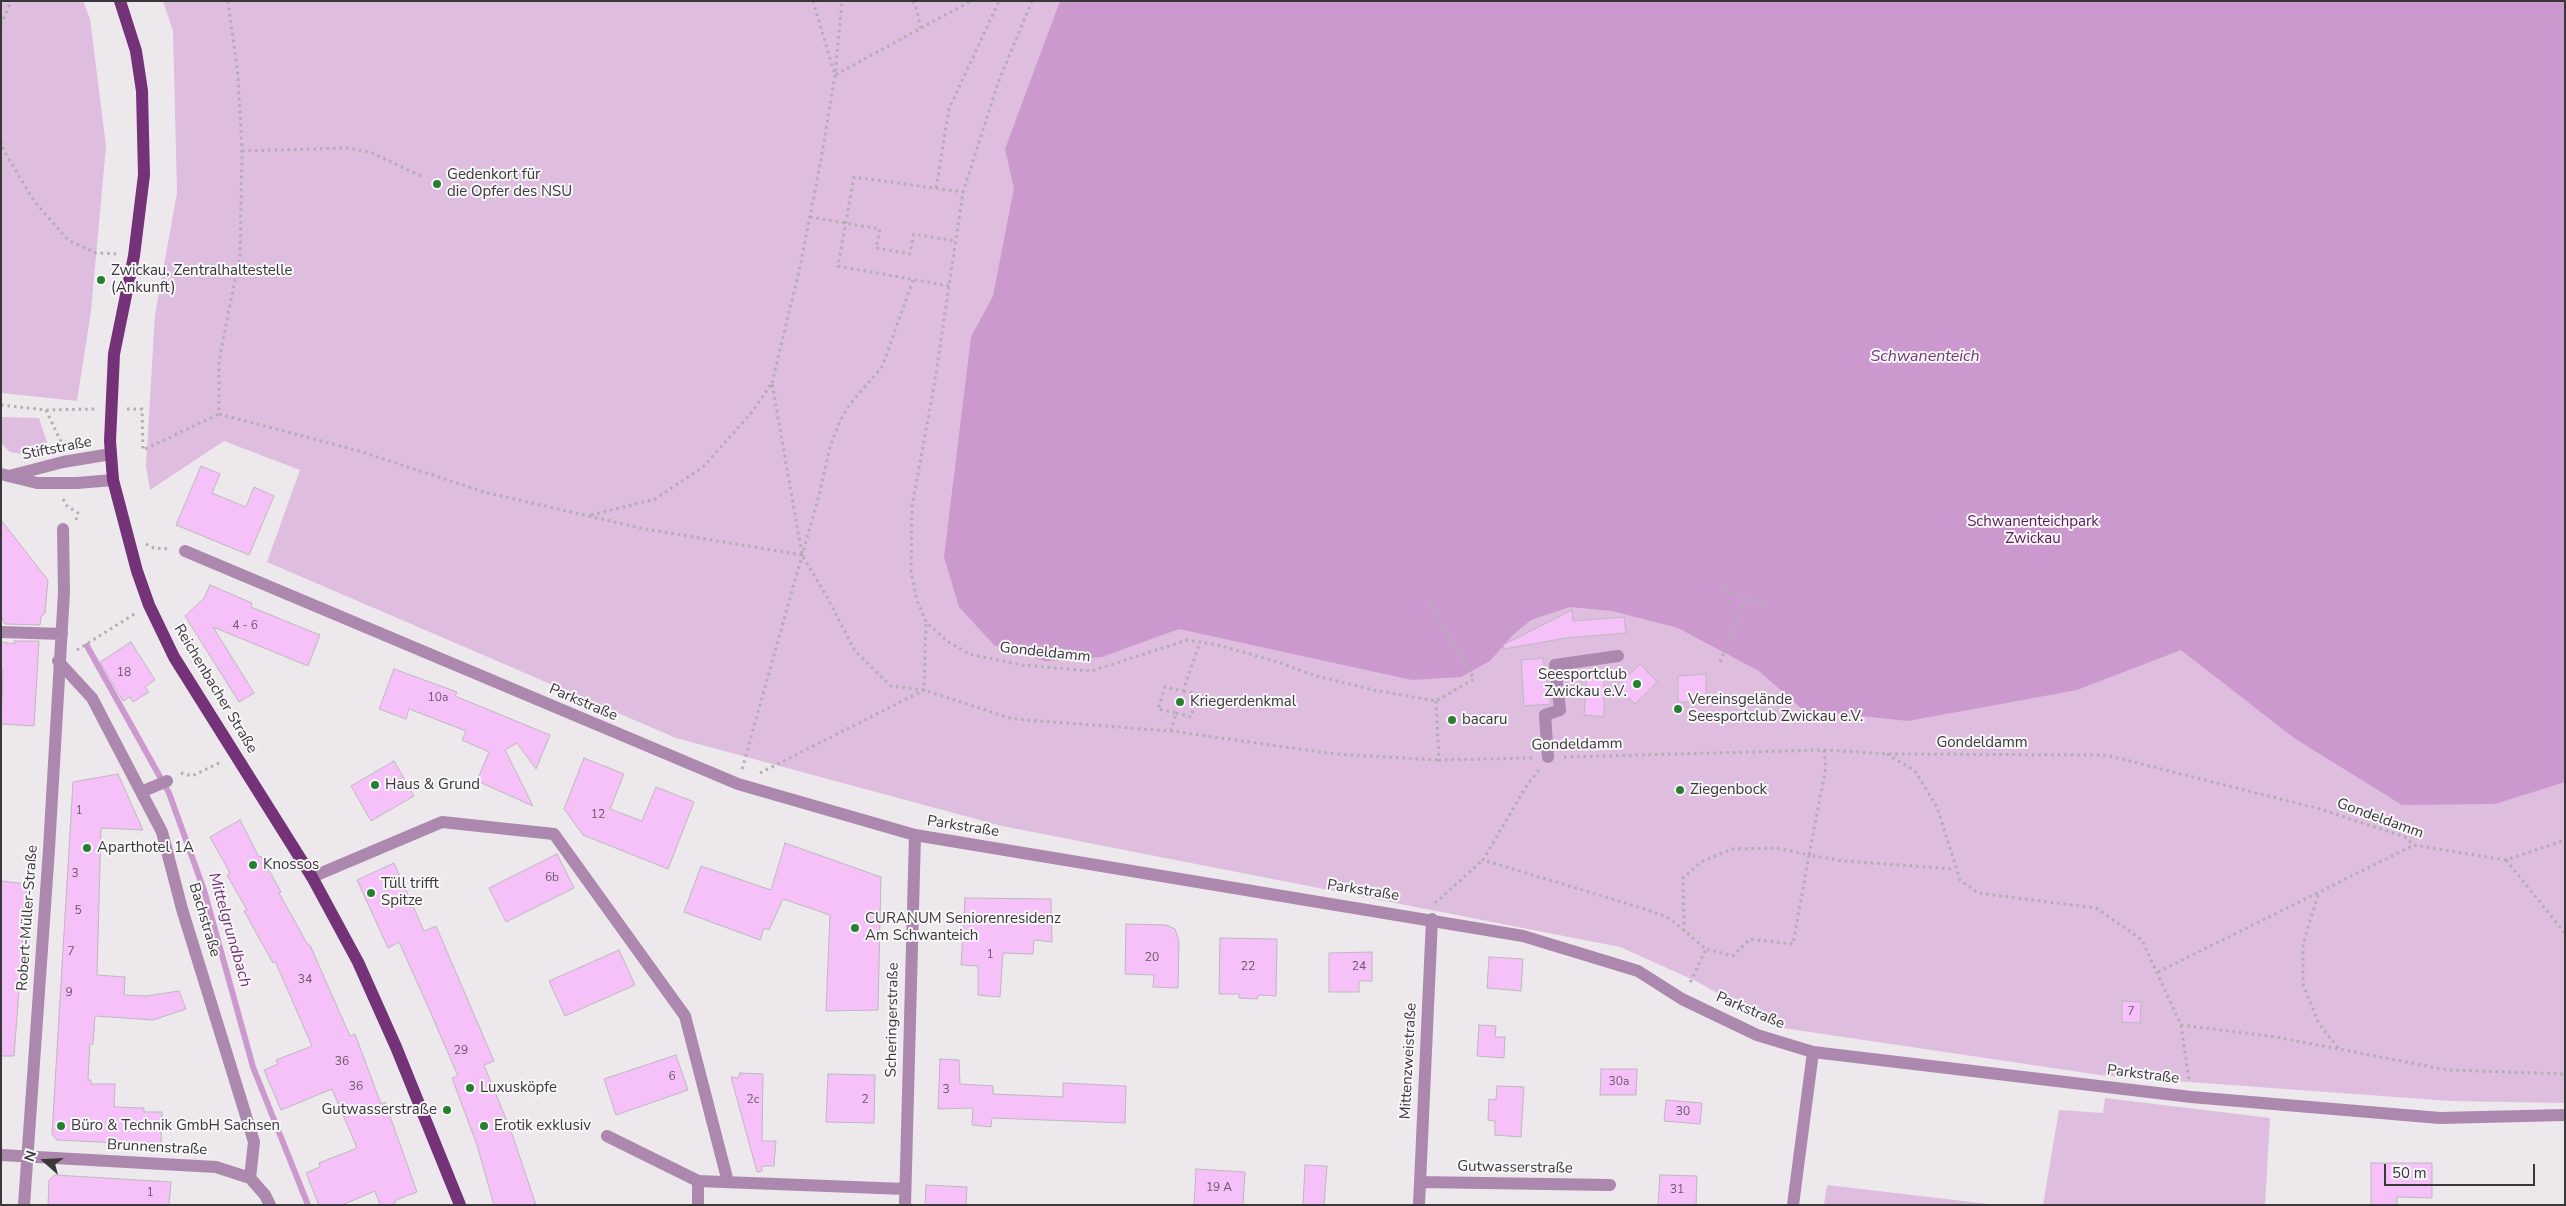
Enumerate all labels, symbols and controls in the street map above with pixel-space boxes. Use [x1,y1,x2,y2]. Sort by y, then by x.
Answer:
place label: Gedenkort für die Opfer des NSU [447,166,572,201]
marker: Gedenkort für die Opfer des NSU [431,178,443,190]
place label: Zwickau, Zentralhaltestelle (Ankunft) [111,262,293,297]
marker: Zwickau, Zentralhaltestelle (Ankunft) [95,274,107,286]
water label: Schwanenteich [1871,347,1979,367]
street label: Stiftstraße [21,433,93,465]
park label: Schwanenteichpark Zwickau [1967,513,2099,548]
house number: 4 - 6 [232,619,258,633]
street label: Reichenbacher Straße [169,621,261,757]
street label: Gondeldamm [999,639,1091,667]
house number: 18 [117,666,131,680]
place label: Seesportclub Zwickau e.V. [1538,666,1627,701]
marker: Seesportclub Zwickau e.V. [1631,678,1643,690]
street label: Parkstraße [546,681,620,725]
house number: 10a [428,691,448,705]
place label: Vereinsgelände Seesportclub Zwickau e.V. [1688,691,1864,726]
place label: Kriegerdenkmal [1190,693,1296,711]
marker: Kriegerdenkmal [1174,696,1186,708]
marker: Vereinsgelände Seesportclub Zwickau e.V. [1672,703,1684,715]
place label: bacaru [1462,711,1507,729]
marker: bacaru [1446,714,1458,726]
street label: Gondeldamm [1936,734,2028,752]
street label: Gondeldamm [1531,735,1623,755]
place label: Haus & Grund [385,776,480,794]
marker: Haus & Grund [369,779,381,791]
place label: Ziegenbock [1690,781,1767,799]
marker: Ziegenbock [1674,784,1686,796]
street label: Gondeldamm [2334,795,2426,843]
house number: 1 [75,804,83,818]
house number: 12 [591,808,605,822]
street label: Parkstraße [926,812,1000,842]
place label: Aparthotel 1A [97,839,194,857]
marker: Aparthotel 1A [81,842,93,854]
street label: Robert-Müller-Straße [14,844,42,992]
place label: Knossos [263,856,319,874]
marker: Knossos [247,859,259,871]
house number: 3 [71,867,79,881]
water label: Mittelgrundbach [203,871,255,989]
house number: 6b [545,871,559,885]
place label: Tüll trifft Spitze [381,875,439,910]
street label: Parkstraße [1326,876,1400,906]
street label: Bachstraße [184,881,224,959]
marker: Tüll trifft Spitze [365,887,377,899]
house number: 5 [74,904,82,918]
place label: CURANUM Seniorenresidenz Am Schwanteich [865,910,1061,945]
marker: CURANUM Seniorenresidenz Am Schwanteich [849,922,861,934]
house number: 7 [67,945,75,959]
house number: 1 [986,948,994,962]
house number: 20 [1145,951,1159,965]
house number: 22 [1241,960,1255,974]
house number: 24 [1352,960,1366,974]
street label: Scheringerstraße [883,962,903,1078]
house number: 34 [298,973,312,987]
house number: 9 [65,986,73,1000]
street label: Parkstraße [1713,989,1787,1033]
street label: Mittenzweistraße [1397,1002,1421,1120]
house number: 7 [2127,1005,2135,1019]
house number: 29 [454,1044,468,1058]
house number: 36 [335,1055,349,1069]
street label: Parkstraße [2106,1062,2180,1088]
house number: 6 [668,1070,676,1084]
house number: 30a [1609,1075,1629,1089]
place label: Luxusköpfe [480,1079,557,1097]
house number: 36 [349,1080,363,1094]
marker: Luxusköpfe [464,1082,476,1094]
house number: 3 [942,1083,950,1097]
house number: 2c [747,1093,759,1107]
house number: 2 [861,1093,869,1107]
place label: Gutwasserstraße [321,1101,437,1119]
marker: Gutwasserstraße [441,1104,453,1116]
house number: 30 [1676,1105,1690,1119]
place label: Büro & Technik GmbH Sachsen [71,1117,280,1135]
place label: Erotik exklusiv [494,1117,591,1135]
marker: Büro & Technik GmbH Sachsen [55,1120,67,1132]
marker: Erotik exklusiv [478,1120,490,1132]
north arrow [20,1136,70,1186]
street label: Brunnenstraße [106,1136,208,1160]
text: N [20,1148,41,1164]
scale bar [2386,1154,2537,1186]
street label: Gutwasserstraße [1457,1158,1573,1178]
text: 50 m [2392,1163,2427,1183]
house number: 19 A [1206,1181,1232,1195]
house number: 31 [1670,1183,1684,1197]
house number: 1 [146,1186,154,1200]

